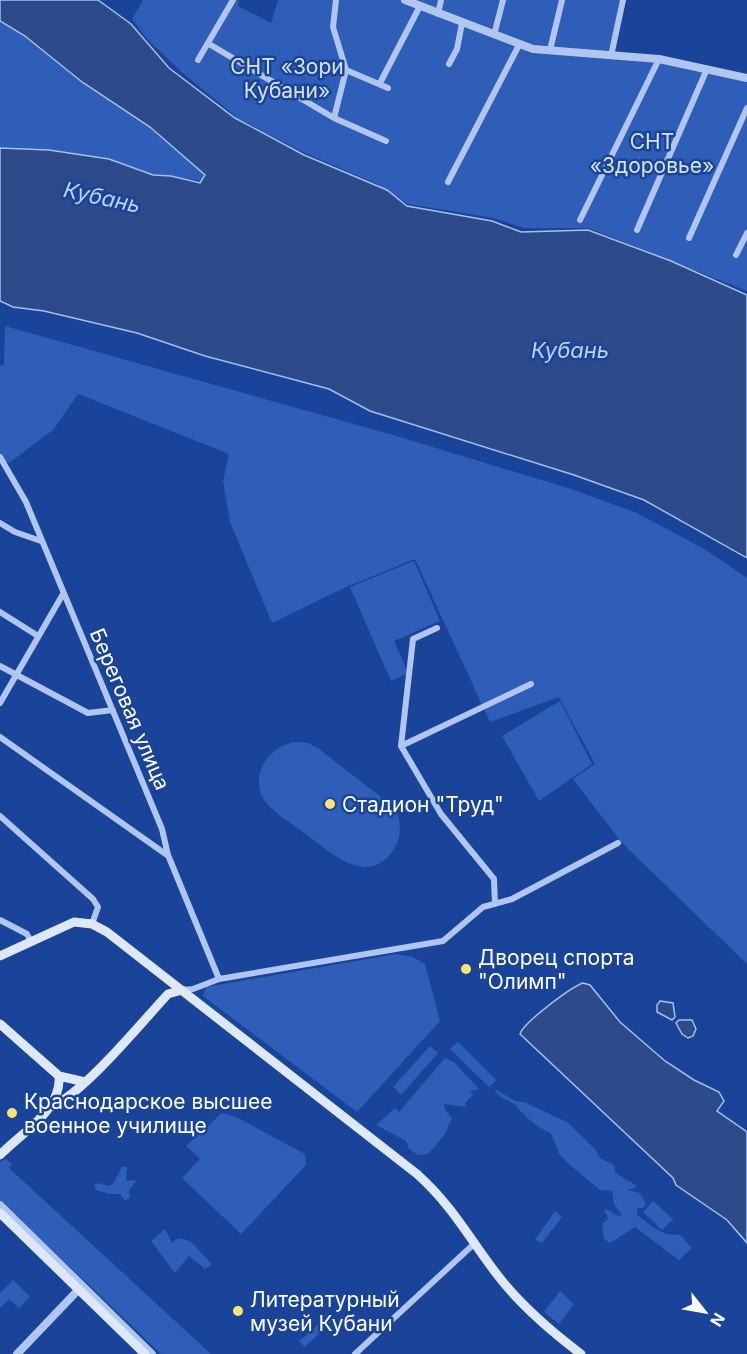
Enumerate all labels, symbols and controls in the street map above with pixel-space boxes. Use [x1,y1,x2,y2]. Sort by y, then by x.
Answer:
park label: СНТ «Зори Кубани» [230,54,344,103]
park label: СНТ «Здоровье» [590,129,714,178]
water label: Кубань [61,176,143,218]
water label: Кубань [531,337,609,363]
street label: Береговая улица [85,624,175,794]
place label: Стадион "Труд" [342,792,504,817]
marker: Стадион "Труд" [323,797,337,811]
place label: Дворец спорта "Олимп" [478,945,635,994]
marker: Дворец спорта "Олимп" [459,962,473,976]
place label: Краснодарское высшее военное училище [24,1089,273,1138]
marker: Краснодарское высшее военное училище [5,1106,19,1120]
north arrow [675,1282,735,1342]
place label: Литературный музей Кубани [250,1287,400,1336]
marker: Литературный музей Кубани [231,1304,245,1318]
text: N [706,1309,730,1330]

